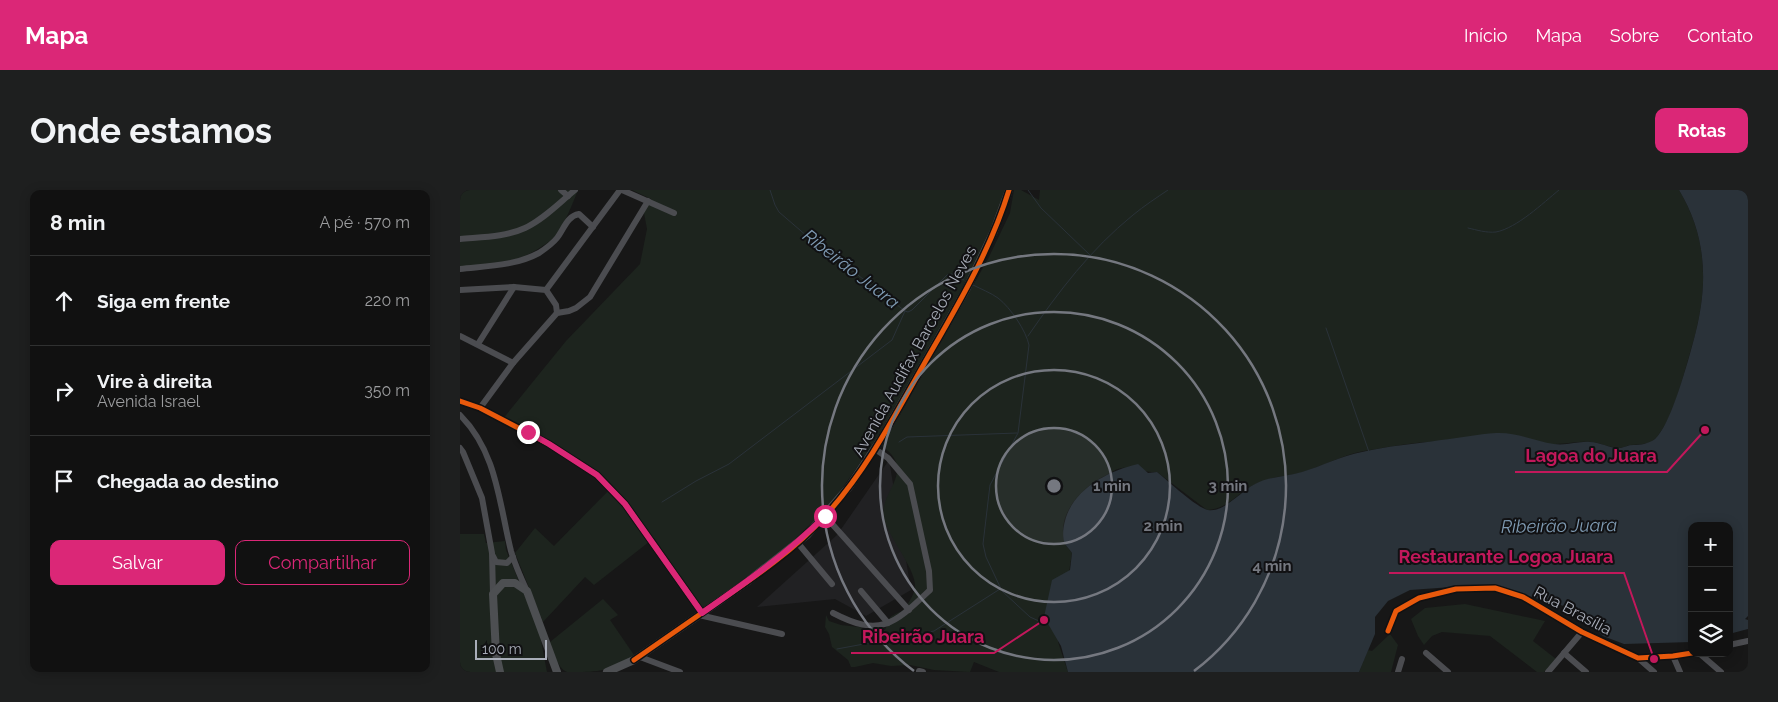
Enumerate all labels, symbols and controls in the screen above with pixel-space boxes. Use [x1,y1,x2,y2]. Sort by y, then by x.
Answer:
text: Mapa [25,21,88,50]
text: Início [1464,25,1507,46]
text: Mapa [1535,25,1582,46]
text: Sobre [1610,25,1659,46]
text: Contato [1687,25,1753,46]
button: Rotas [1655,108,1748,153]
text: Onde estamos [30,110,272,151]
text: 8 min [50,210,105,235]
text: A pé · 570 m [319,213,410,232]
water label: Ribeirão Juara [799,225,904,313]
street label: Avenida Audifax Barcelos Neves [848,242,981,460]
icon: ahead [50,287,78,315]
text: Siga em frente [97,290,230,312]
text: 220 m [365,291,410,310]
text: Vire à direita [97,370,212,392]
icon: right [50,377,78,405]
text: 350 m [364,381,410,400]
text: Avenida Israel [97,392,200,411]
route end [517,421,540,444]
callout: Lagoa do Juara [1515,439,1667,472]
text: Lagoa do Juara [1525,445,1657,466]
icon: arrive [50,467,78,495]
text: Chegada ao destino [97,470,279,492]
centre of rings [1045,477,1063,495]
text: 1 min [1093,477,1131,495]
text: 3 min [1209,477,1247,495]
route start [814,505,837,528]
water label: Ribeirão Juara [1501,514,1618,537]
text: 2 min [1144,517,1182,535]
map controls [1688,522,1733,657]
button: + [1688,522,1733,567]
button: Salvar [50,540,225,585]
button: Compartilhar [235,540,410,585]
callout: Restaurante Logoa Juara [1389,540,1624,573]
text: Restaurante Logoa Juara [1399,546,1613,567]
text: 4 min [1252,557,1292,575]
button: − [1688,567,1733,612]
street label: Rua Brasília [1531,582,1615,639]
button: layers [1688,612,1733,657]
callout: Ribeirão Juara [851,620,994,653]
text: Ribeirão Juara [862,626,984,647]
scale bar [475,637,548,660]
text: 100 m [482,641,522,657]

